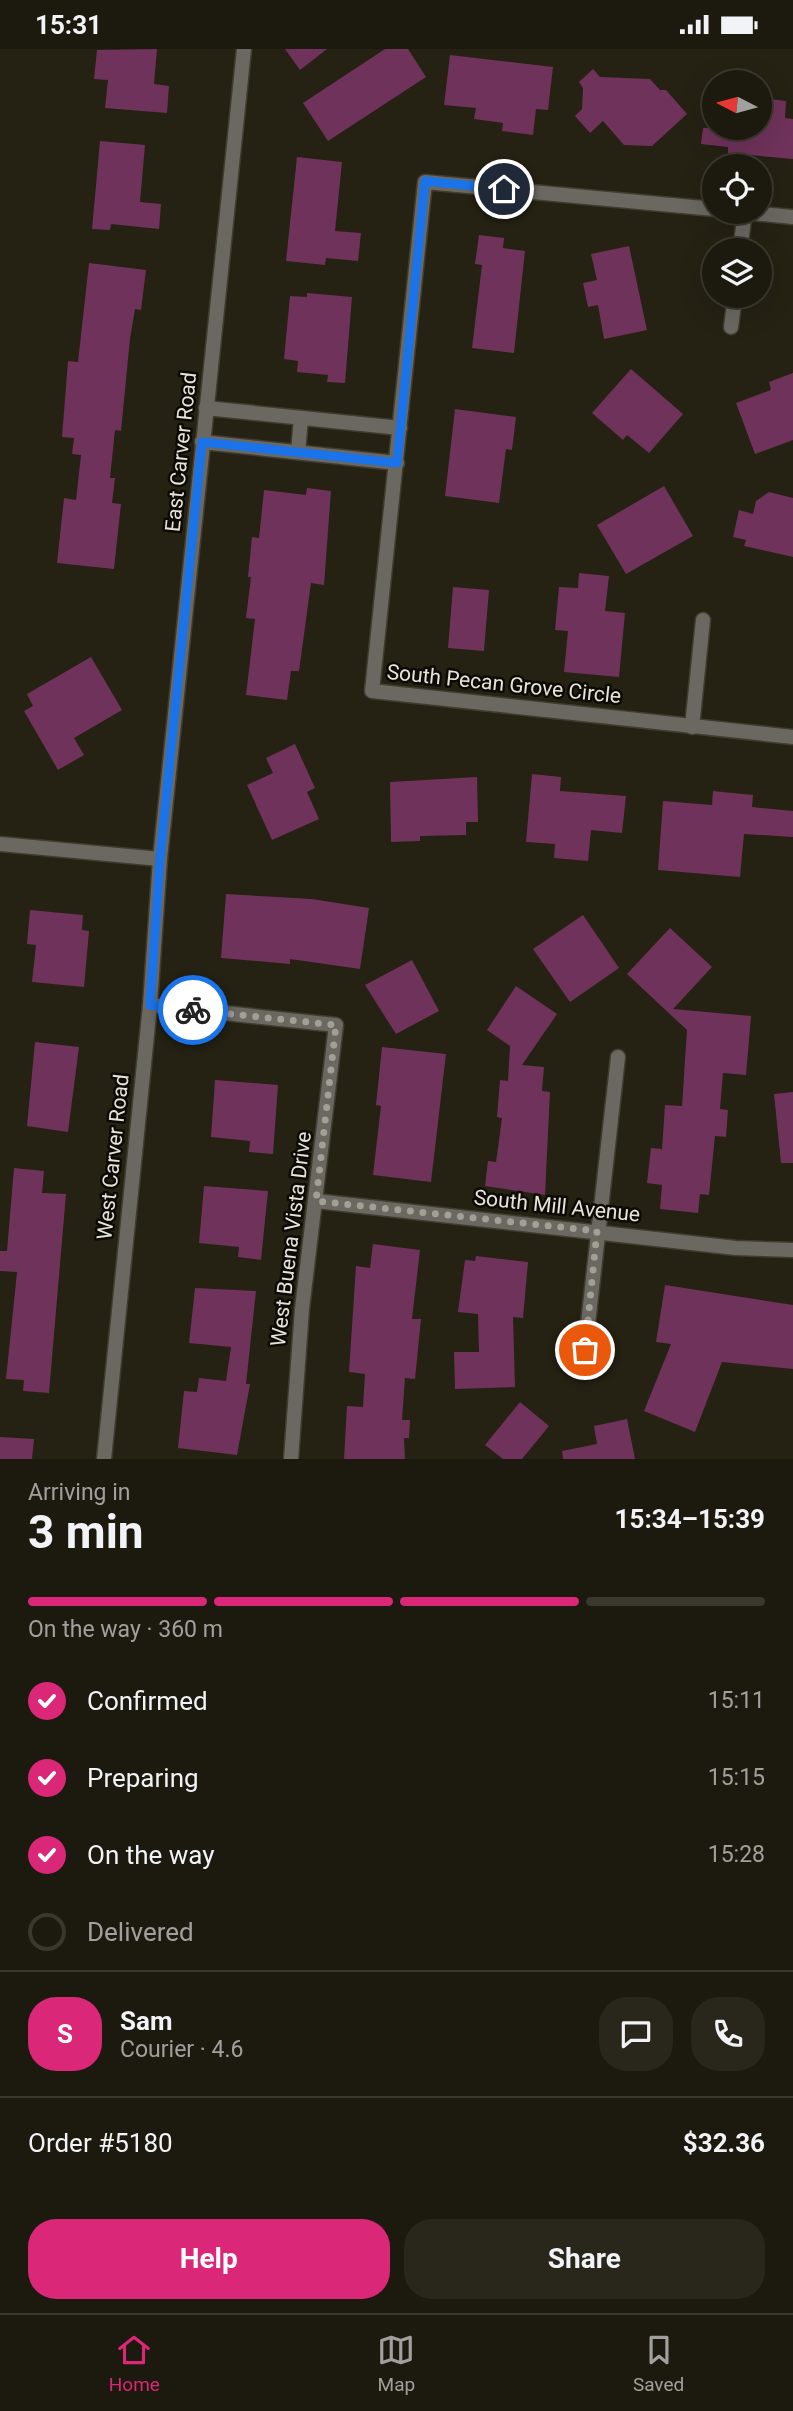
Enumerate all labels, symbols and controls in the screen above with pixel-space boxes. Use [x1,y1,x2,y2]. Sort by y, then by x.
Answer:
text: 15:31 [35,10,102,40]
north arrow [702,70,772,140]
map controls [702,70,772,308]
button: locate [702,154,772,224]
pin [474,159,534,219]
icon: home [485,170,523,208]
button: layers [702,238,772,308]
street label: East Carver Road [161,371,201,533]
street label: South Pecan Grove Circle [386,660,622,708]
courier [158,975,228,1045]
icon: bike [174,991,212,1029]
street label: West Carver Road [92,1073,134,1241]
street label: West Buena Vista Drive [266,1130,316,1348]
street label: South Mill Avenue [473,1185,641,1227]
pin [555,1320,615,1380]
icon: bag [566,1331,604,1369]
text: Arriving in [28,1479,131,1506]
text: 15:34–15:39 [615,1504,765,1534]
text: 3 min [28,1505,144,1559]
text: On the way · 360 m [28,1616,223,1643]
icon: check [28,1682,66,1720]
text: Confirmed [87,1686,208,1716]
text: 15:11 [708,1687,765,1714]
icon: check [28,1759,66,1797]
text: Preparing [87,1763,199,1793]
text: 15:15 [708,1764,765,1791]
icon: check [28,1836,66,1874]
text: On the way [87,1840,215,1870]
text: 15:28 [708,1841,765,1868]
text: Delivered [87,1917,194,1947]
button: chat [599,1997,673,2071]
button: phone [691,1997,765,2071]
text: Sam [120,2006,172,2036]
text: S [57,2019,73,2049]
text: Courier · 4.6 [120,2036,243,2063]
text: Order #5180 [28,2128,173,2158]
text: $32.36 [683,2128,765,2158]
button: Help [28,2219,390,2299]
button: Share [404,2219,765,2299]
tab: Home [109,2331,160,2396]
tab: Map [377,2331,415,2396]
tab: Saved [633,2331,684,2396]

